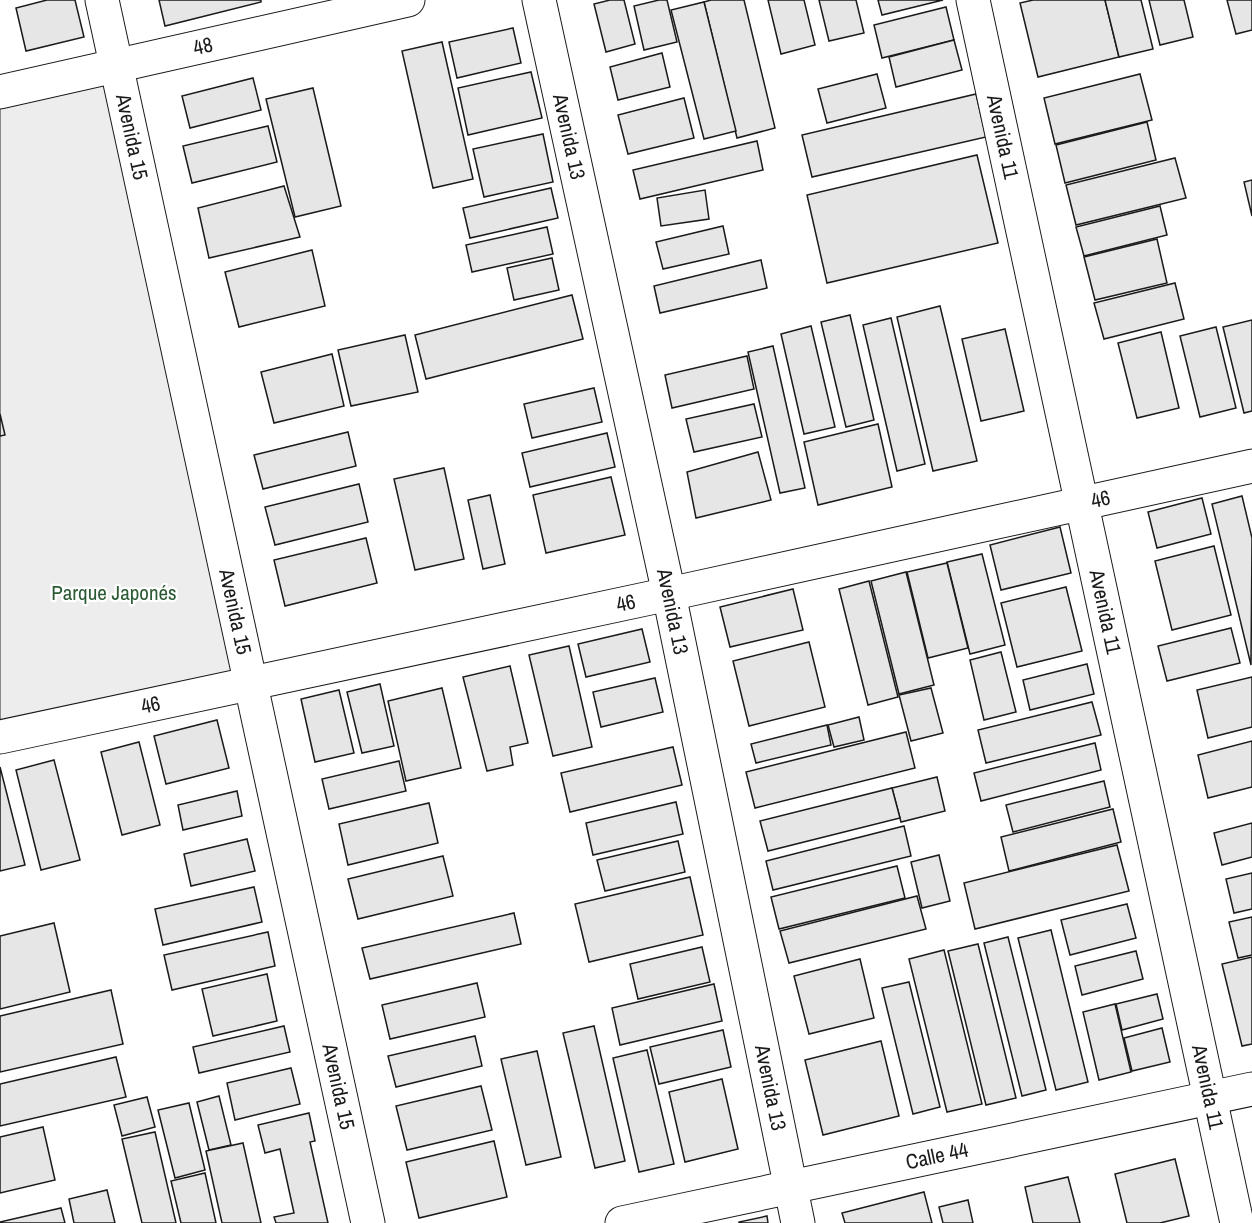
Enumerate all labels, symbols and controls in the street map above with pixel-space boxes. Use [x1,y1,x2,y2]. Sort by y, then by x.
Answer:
street label: 48 [190,30,215,62]
street label: Avenida 15 [109,90,156,182]
street label: Avenida 13 [546,90,593,182]
street label: Avenida 11 [980,91,1026,182]
street label: 46 [1088,483,1113,515]
street label: Avenida 15 [212,565,259,657]
street label: Avenida 13 [650,565,696,657]
street label: Avenida 11 [1082,566,1129,657]
park label: Parque Japonés [51,578,177,607]
street label: 46 [613,587,638,619]
street label: 46 [138,688,163,721]
street label: Avenida 15 [315,1040,362,1132]
street label: Avenida 13 [748,1041,794,1133]
street label: Avenida 11 [1185,1041,1231,1132]
street label: Calle 44 [903,1135,971,1176]

